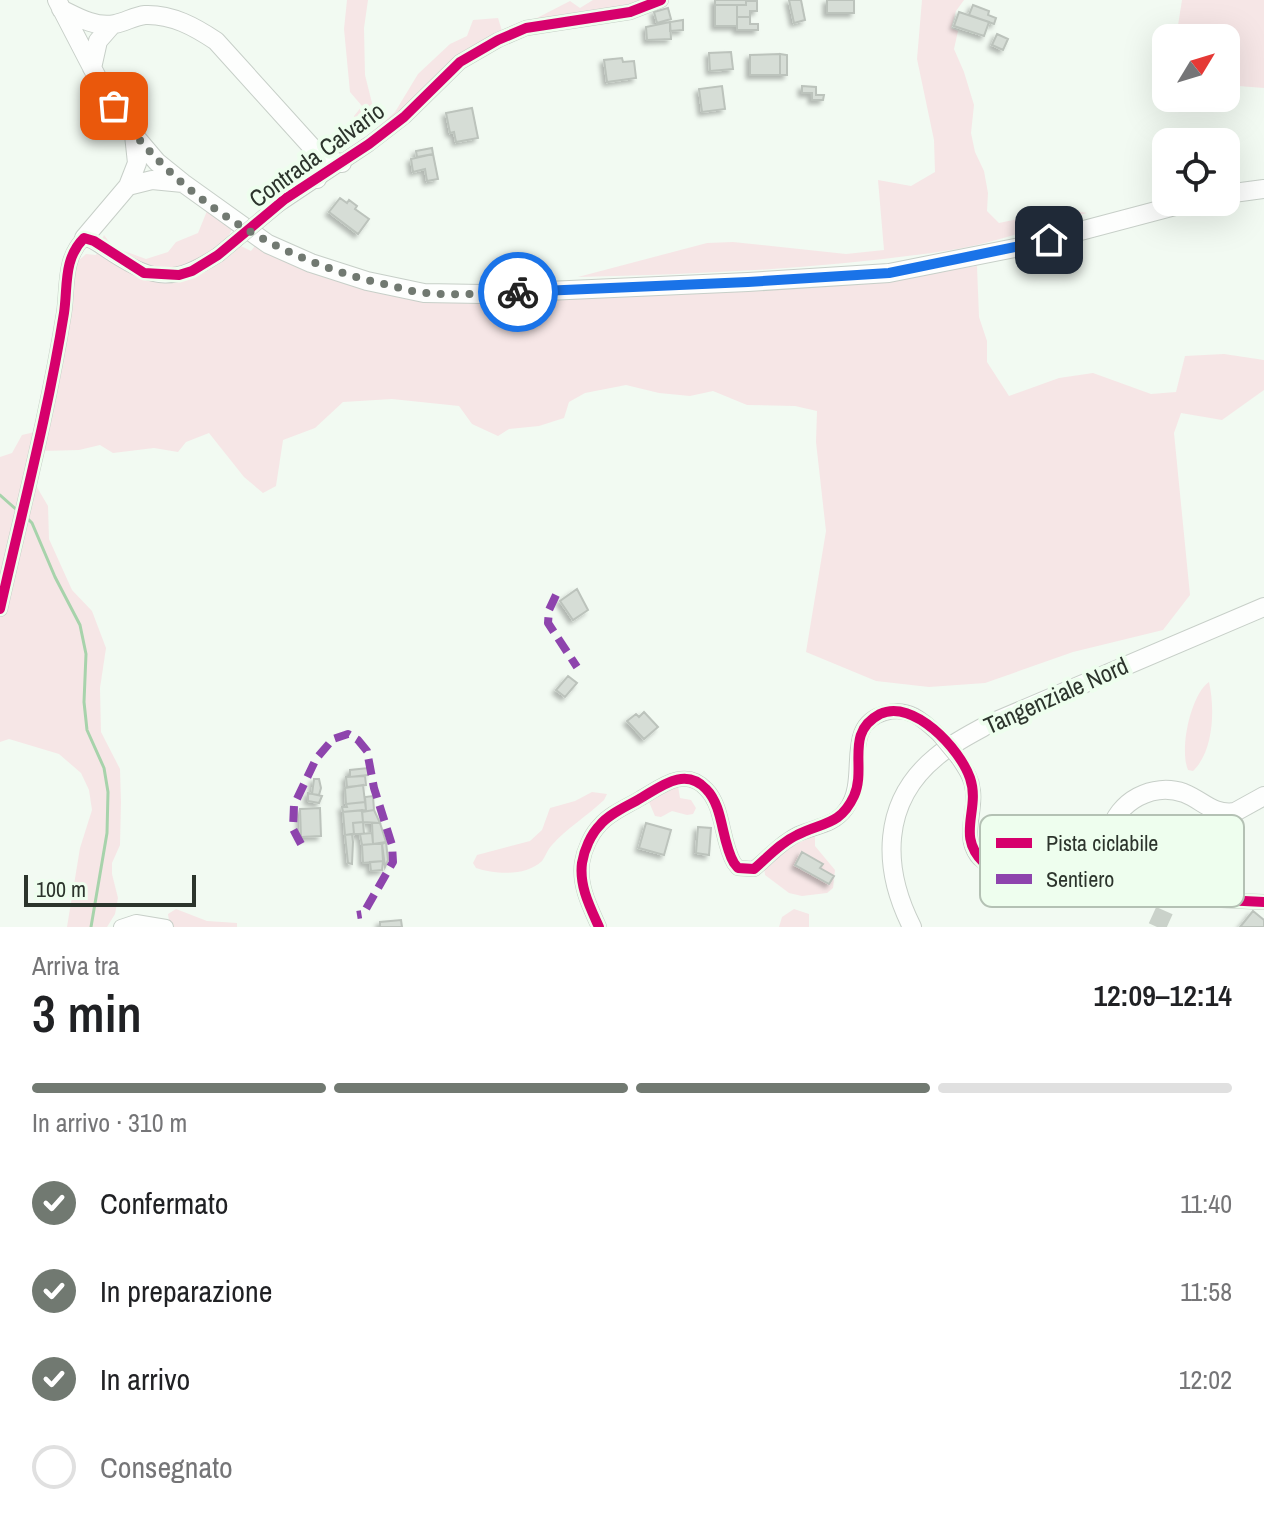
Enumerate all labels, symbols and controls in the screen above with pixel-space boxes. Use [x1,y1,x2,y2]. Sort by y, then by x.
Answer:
north arrow [1152,24,1240,112]
map controls [1152,24,1240,216]
pin [80,72,148,140]
icon: bag [92,84,136,128]
street label: Contrada Calvario [242,94,390,214]
button: locate [1152,128,1240,216]
pin [1015,206,1083,274]
icon: home [1027,218,1071,262]
courier [478,252,558,332]
icon: bike [496,270,540,314]
street label: Tangenziale Nord [978,649,1133,741]
legend [980,815,1244,907]
text: Pista ciclabile [1046,828,1158,858]
text: Sentiero [1046,864,1114,894]
scale bar [24,871,196,907]
text: 100 m [36,874,86,904]
text: Arriva tra [32,948,120,983]
text: 12:09–12:14 [1093,975,1232,1015]
text: 3 min [32,978,142,1048]
text: In arrivo · 310 m [32,1105,187,1140]
icon: check [32,1181,76,1225]
text: Confermato [100,1183,229,1223]
text: 11:40 [1180,1186,1232,1221]
icon: check [32,1269,76,1313]
text: In preparazione [100,1271,272,1311]
text: 11:58 [1180,1274,1232,1309]
icon: check [32,1357,76,1401]
text: In arrivo [100,1359,190,1399]
text: 12:02 [1179,1362,1232,1397]
text: Consegnato [100,1447,233,1487]

